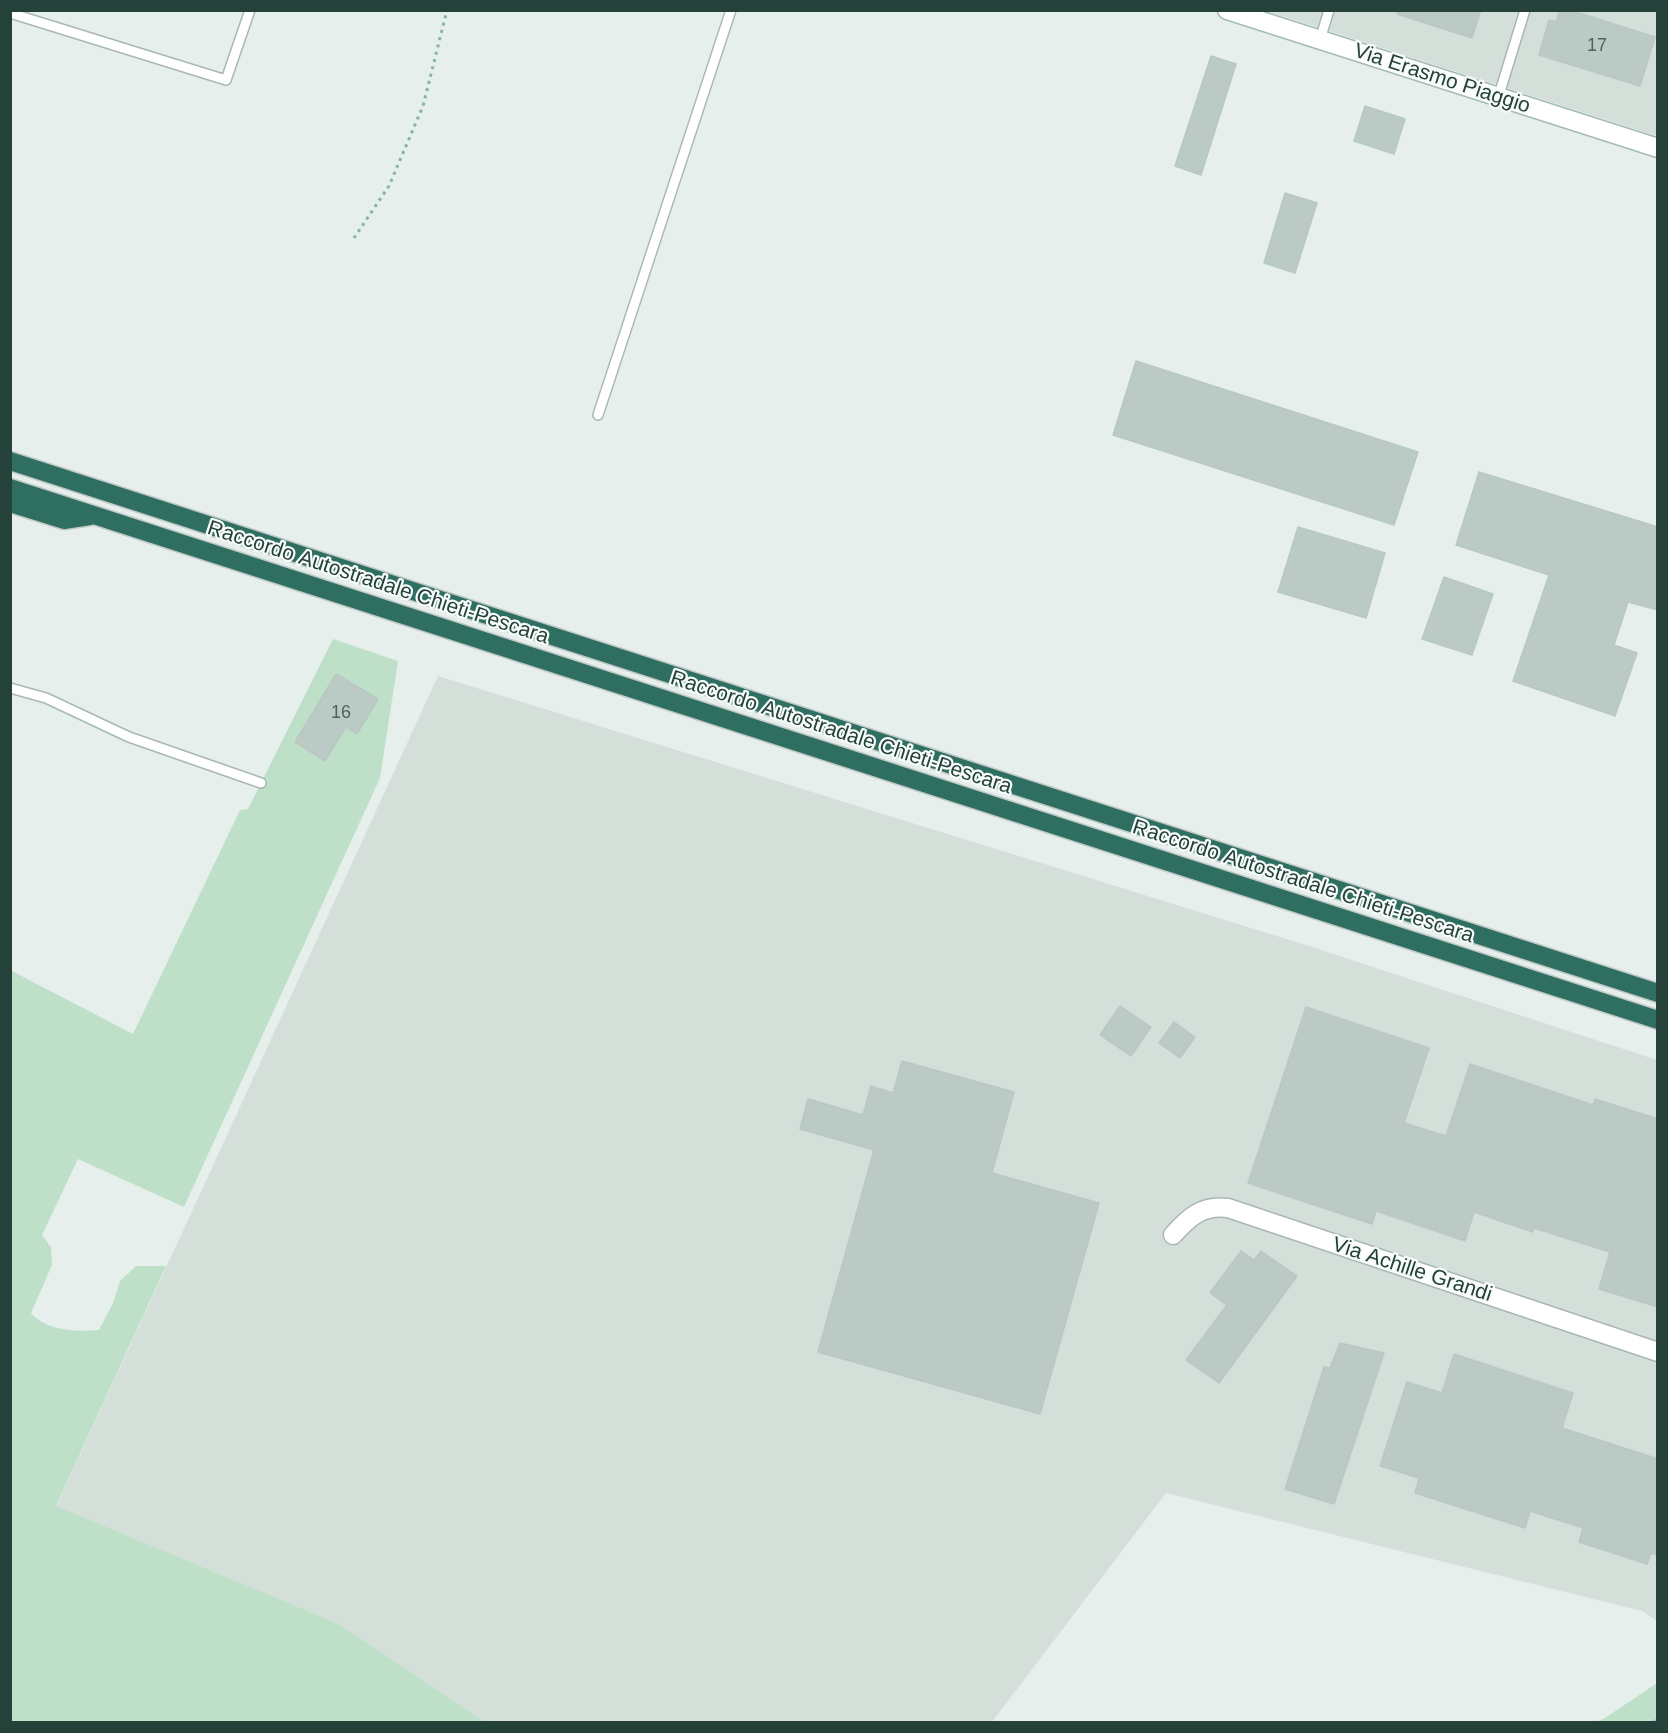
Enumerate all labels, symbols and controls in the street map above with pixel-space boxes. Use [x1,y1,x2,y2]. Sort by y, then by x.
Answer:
house number: 17 [1587,35,1607,57]
street label: Via Erasmo Piaggio [1351,39,1533,119]
street label: Raccordo Autostradale Chieti-Pescara [204,516,552,650]
street label: Raccordo Autostradale Chieti-Pescara [667,666,1015,800]
house number: 16 [331,702,351,724]
street label: Raccordo Autostradale Chieti-Pescara [1129,815,1477,949]
street label: Via Achille Grandi [1329,1232,1495,1308]

